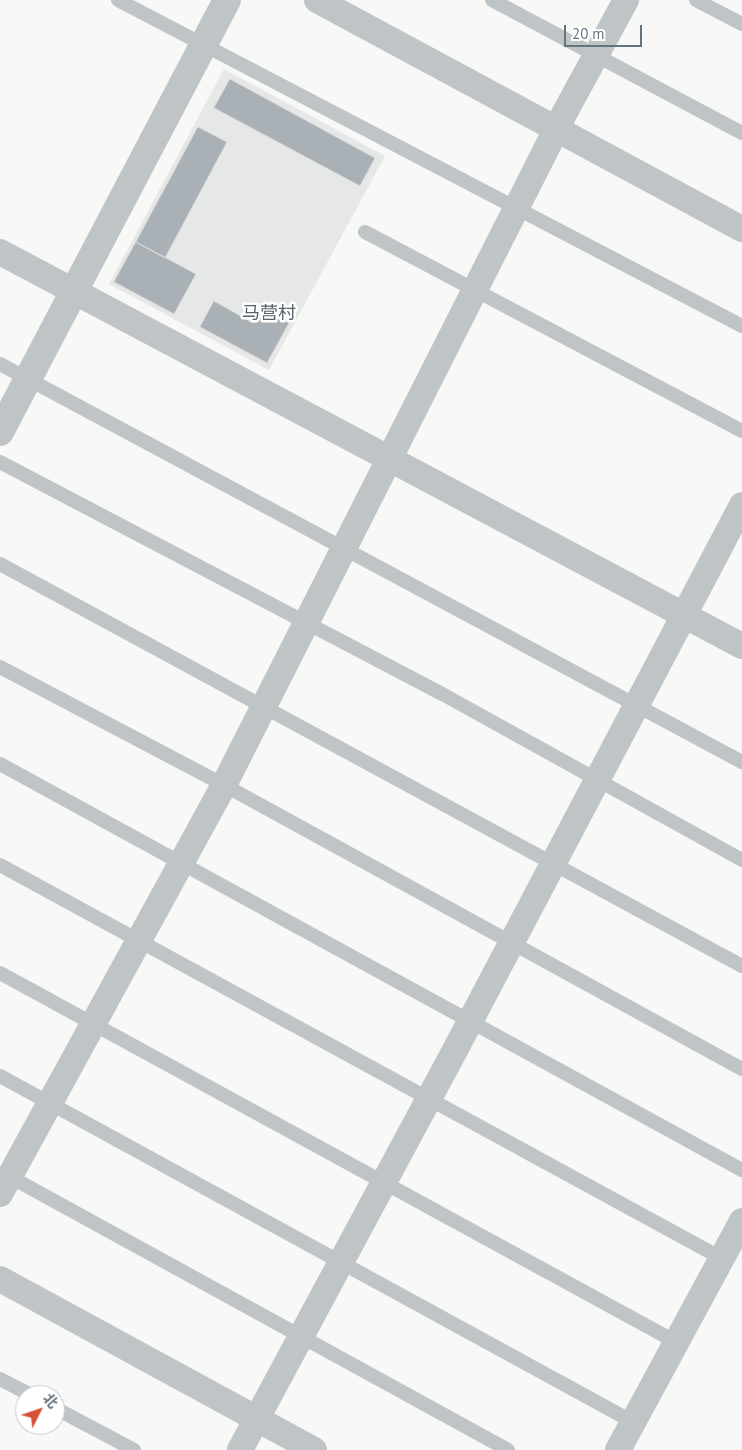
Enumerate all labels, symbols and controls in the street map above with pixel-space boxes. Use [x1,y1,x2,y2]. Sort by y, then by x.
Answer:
scale bar [567,15,644,47]
text: 20 m [572,24,605,43]
district label: 马营村 [242,303,296,325]
north arrow [15,1385,65,1435]
text: 北 [39,1390,62,1412]

